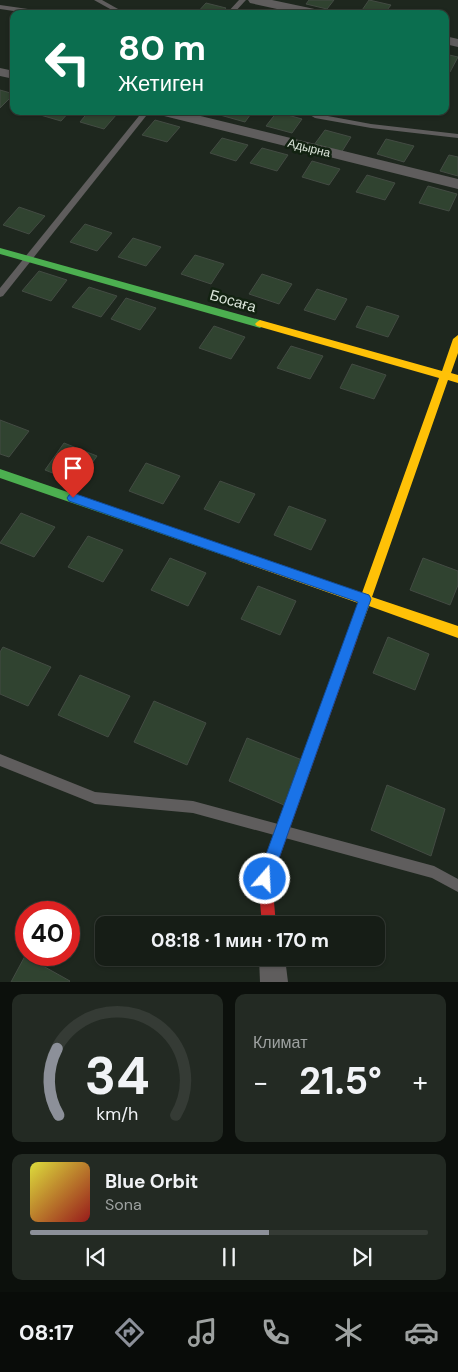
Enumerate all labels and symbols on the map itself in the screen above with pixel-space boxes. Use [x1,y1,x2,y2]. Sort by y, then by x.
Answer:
street label: Адырна [286,135,332,161]
street label: Босаға [207,285,259,317]
pin [52,447,94,498]
position arrow [238,852,290,904]
speed limit sign: 40 [15,901,80,966]

